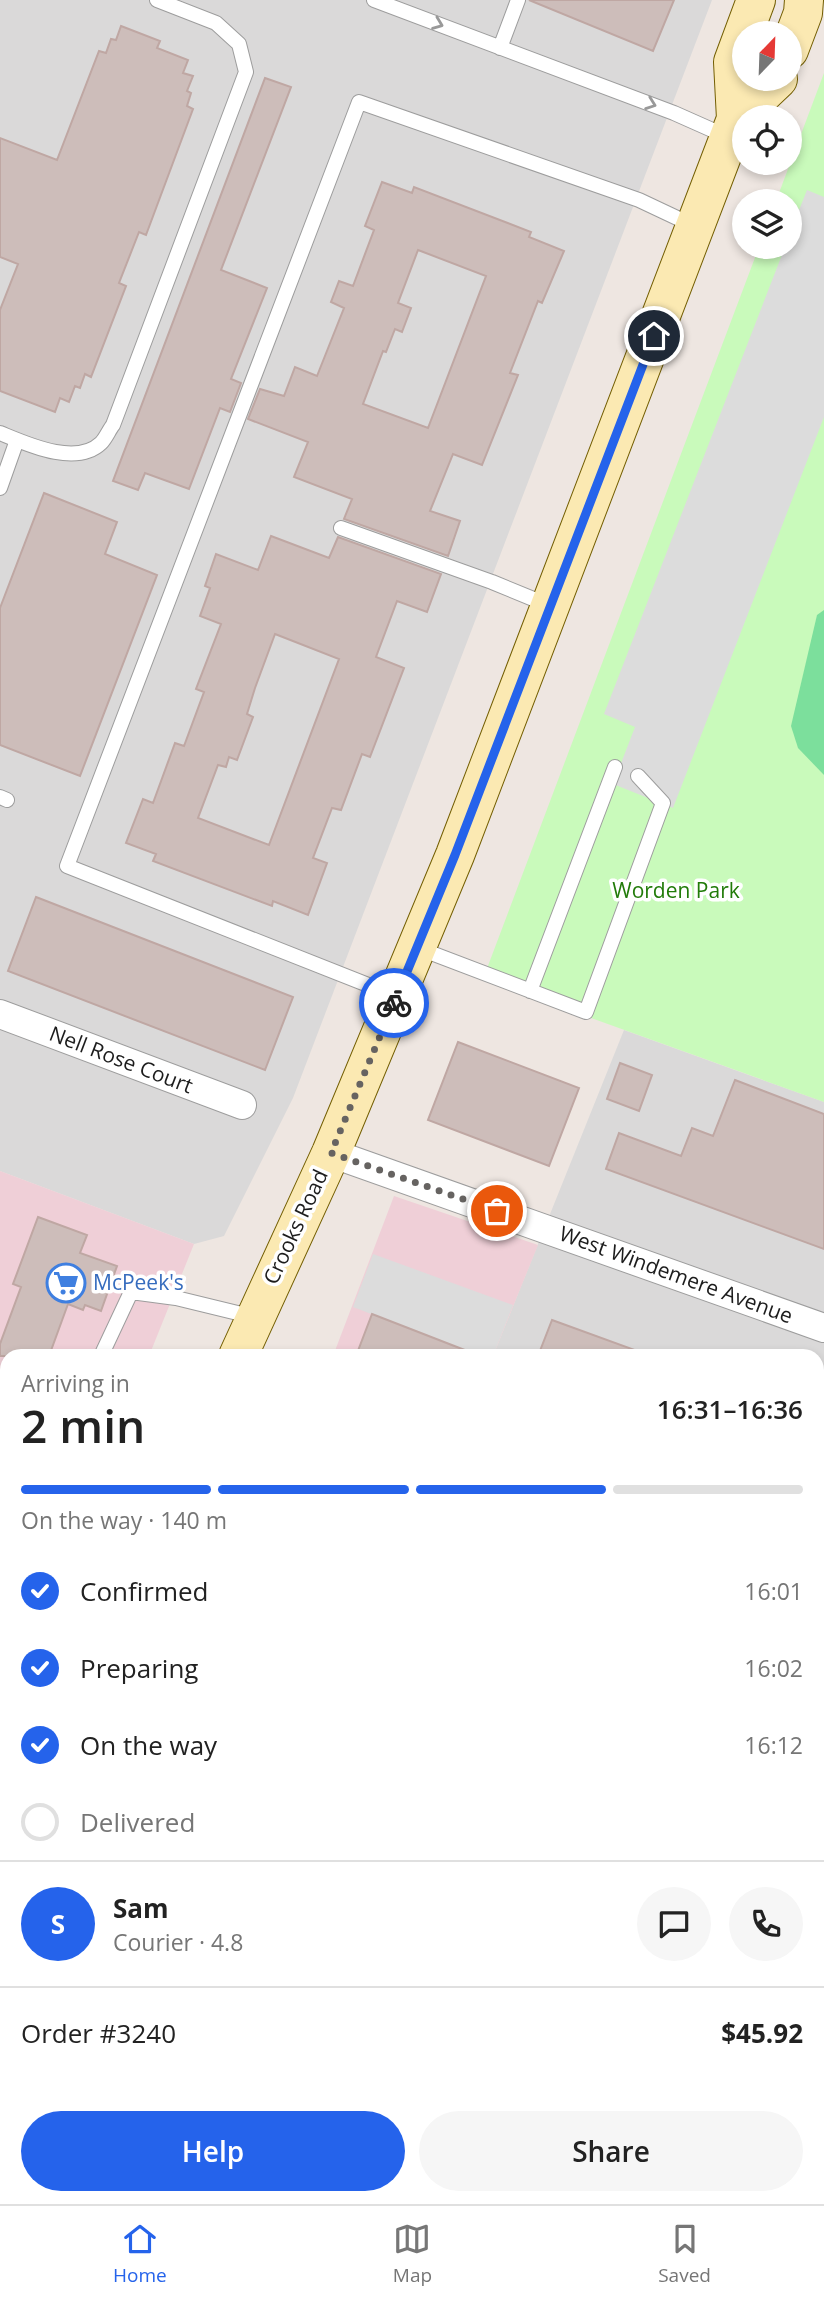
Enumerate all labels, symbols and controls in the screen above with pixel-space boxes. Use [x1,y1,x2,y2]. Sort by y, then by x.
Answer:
one-way arrow [431,16,443,30]
north arrow [732,21,802,91]
map controls [732,21,802,259]
one-way arrow [644,96,656,110]
button: locate [732,105,802,175]
button: layers [732,189,802,259]
pin [624,306,684,366]
icon: home [635,317,673,355]
park label: Worden Park [612,876,740,904]
courier [359,968,429,1038]
icon: bike [375,984,413,1022]
street label: Nell Rose Court [46,1019,197,1099]
street label: Crooks Road [256,1165,334,1289]
pin [467,1181,527,1241]
icon: bag [478,1192,516,1230]
street label: West Windemere Avenue [556,1219,797,1329]
supermarket icon: McPeek's [45,1262,87,1304]
place label: McPeek's [93,1268,184,1296]
text: Arriving in [21,1367,130,1399]
text: 16:31–16:36 [657,1391,803,1427]
text: 2 min [21,1394,145,1456]
text: On the way · 140 m [21,1504,227,1536]
icon: check [21,1572,59,1610]
text: Confirmed [80,1573,208,1609]
text: 16:01 [744,1575,803,1607]
icon: check [21,1649,59,1687]
text: Preparing [80,1650,198,1686]
text: 16:02 [744,1652,803,1684]
icon: check [21,1726,59,1764]
text: On the way [80,1727,217,1763]
text: 16:12 [744,1729,803,1761]
text: Delivered [80,1804,195,1840]
button: chat [637,1887,711,1961]
button: phone [729,1887,803,1961]
text: Sam [113,1890,169,1926]
text: S [51,1906,65,1942]
text: Courier · 4.8 [113,1926,243,1958]
text: Order #3240 [21,2015,176,2051]
text: $45.92 [721,2015,803,2051]
button: Help [21,2111,405,2191]
button: Share [419,2111,803,2191]
tab: Home [113,2220,167,2288]
tab: Map [393,2220,432,2288]
tab: Saved [658,2220,711,2288]

